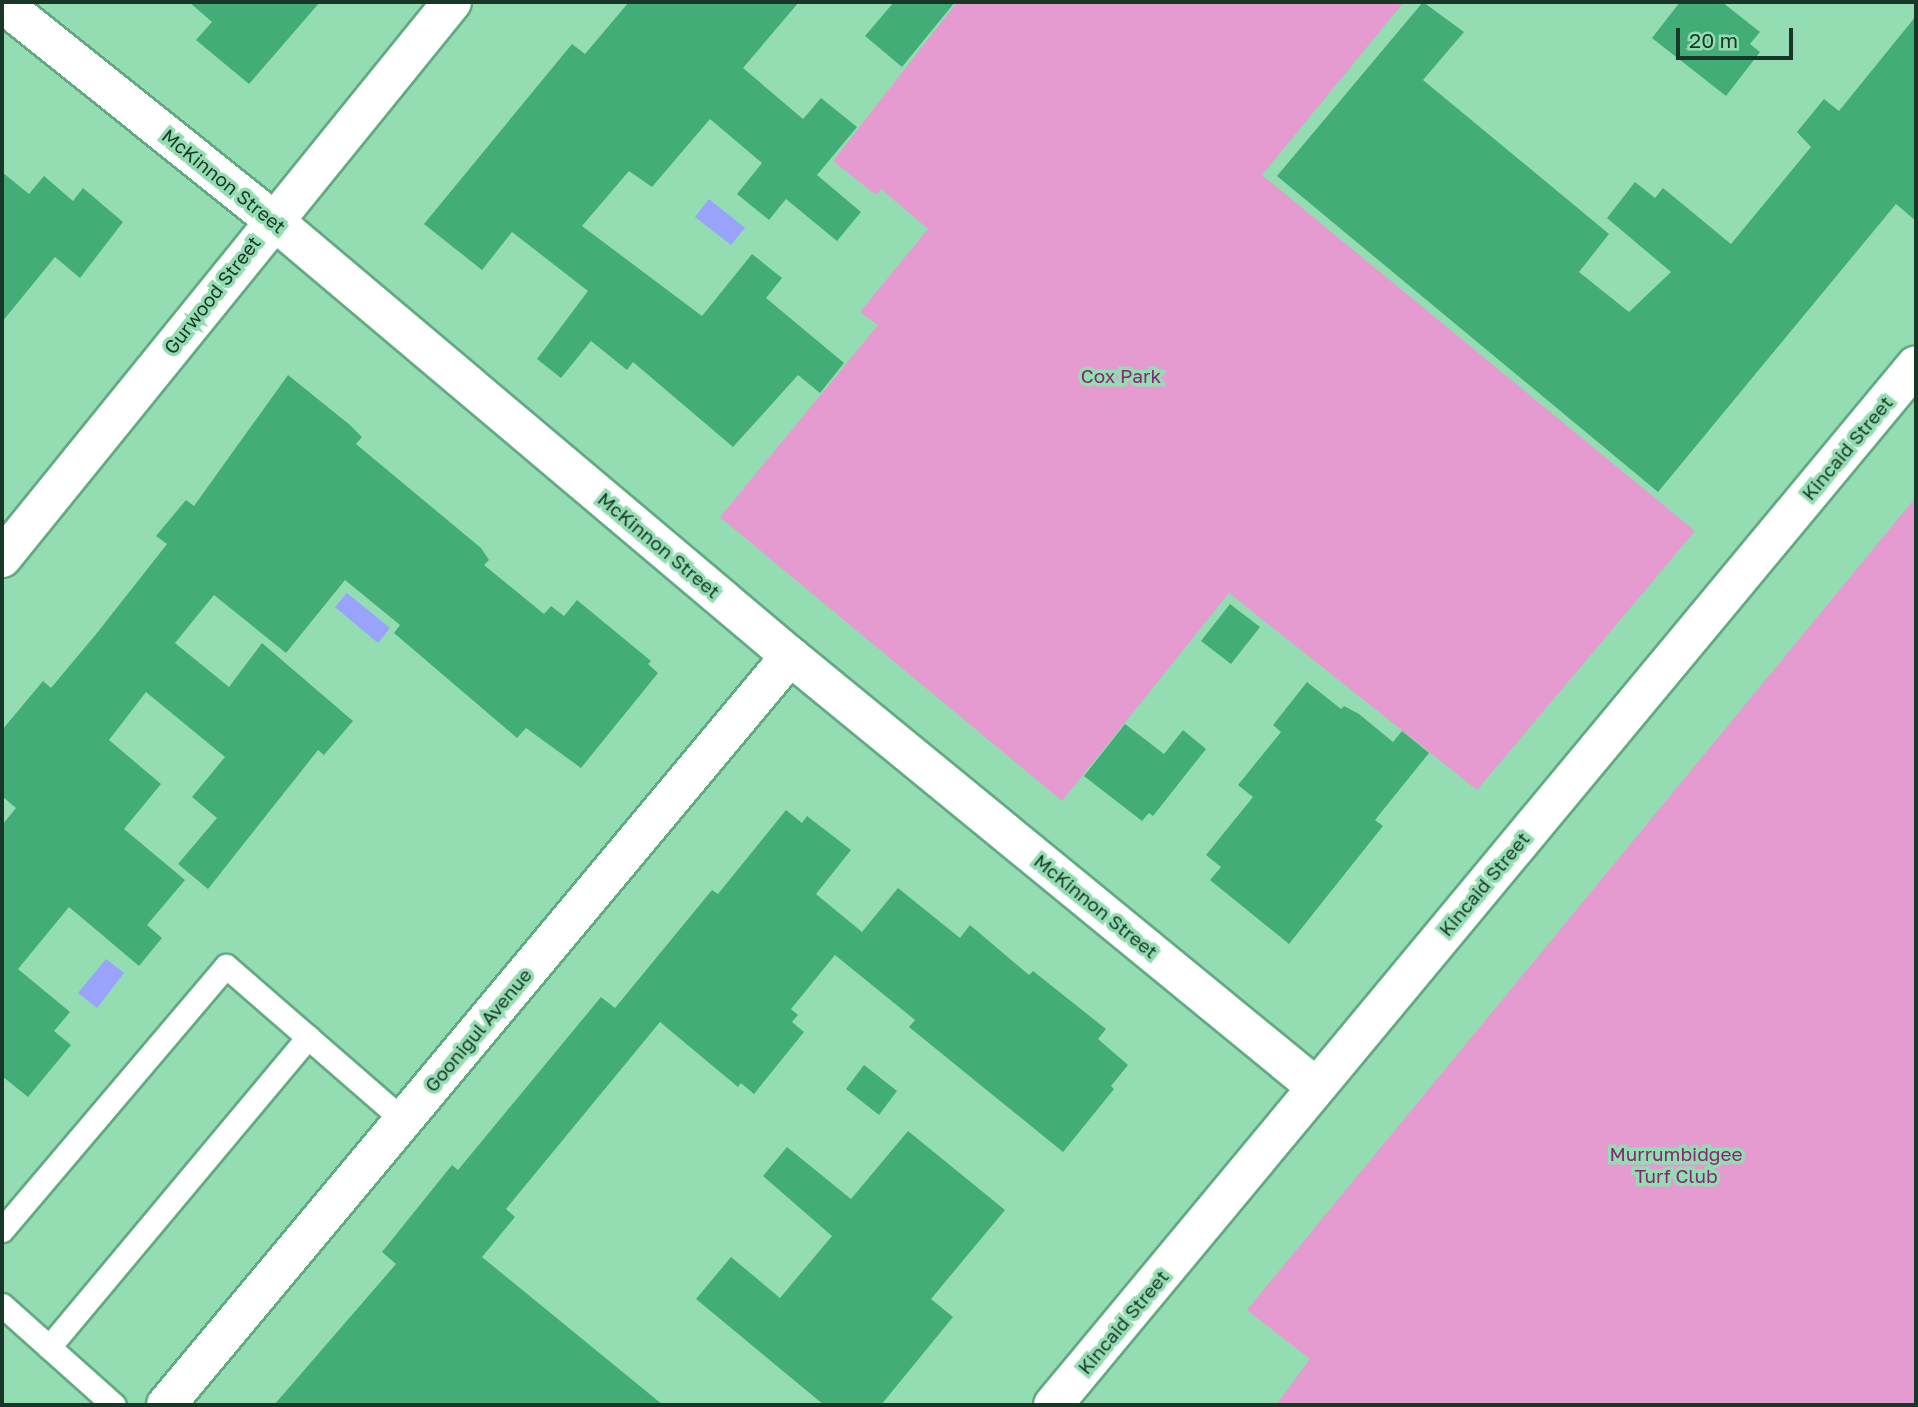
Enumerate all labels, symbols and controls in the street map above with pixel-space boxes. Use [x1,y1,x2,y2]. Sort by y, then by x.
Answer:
scale bar [1680,14,1797,58]
text: 20 m [1689,27,1738,53]
street label: McKinnon Street [158,124,290,238]
street label: Gurwood Street [159,231,265,359]
park label: Cox Park [1081,365,1161,387]
street label: Kincaid Street [1797,391,1897,505]
street label: McKinnon Street [593,487,725,603]
street label: Kincaid Street [1434,827,1534,941]
street label: McKinnon Street [1030,849,1162,963]
street label: Goonigul Avenue [420,964,536,1096]
park label: Murrumbidgee Turf Club [1609,1143,1743,1187]
street label: Kincaid Street [1073,1265,1173,1379]

